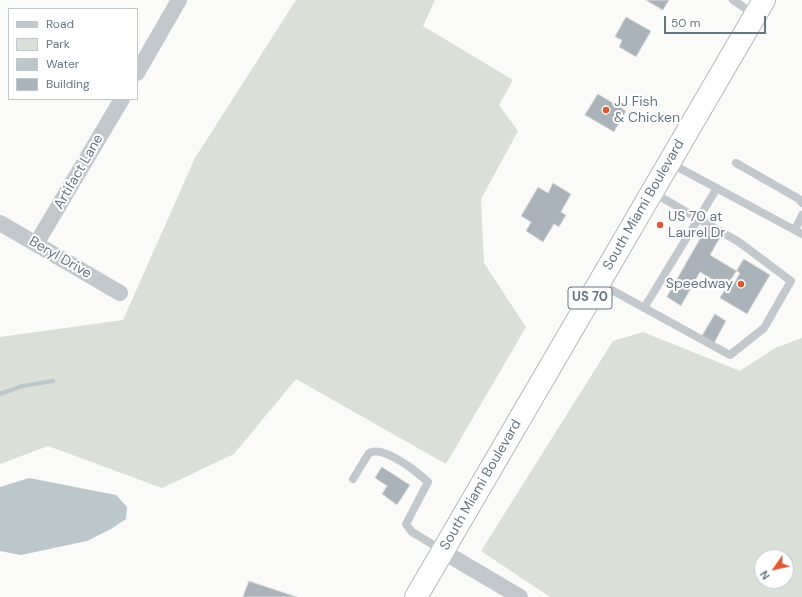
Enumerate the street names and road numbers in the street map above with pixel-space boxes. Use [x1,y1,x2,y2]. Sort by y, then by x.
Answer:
street label: Artifact Lane [51,132,107,212]
street label: South Miami Boulevard [600,137,688,273]
street label: Beryl Drive [26,233,94,283]
road number: US 70 [568,287,612,309]
street label: South Miami Boulevard [437,417,525,553]

